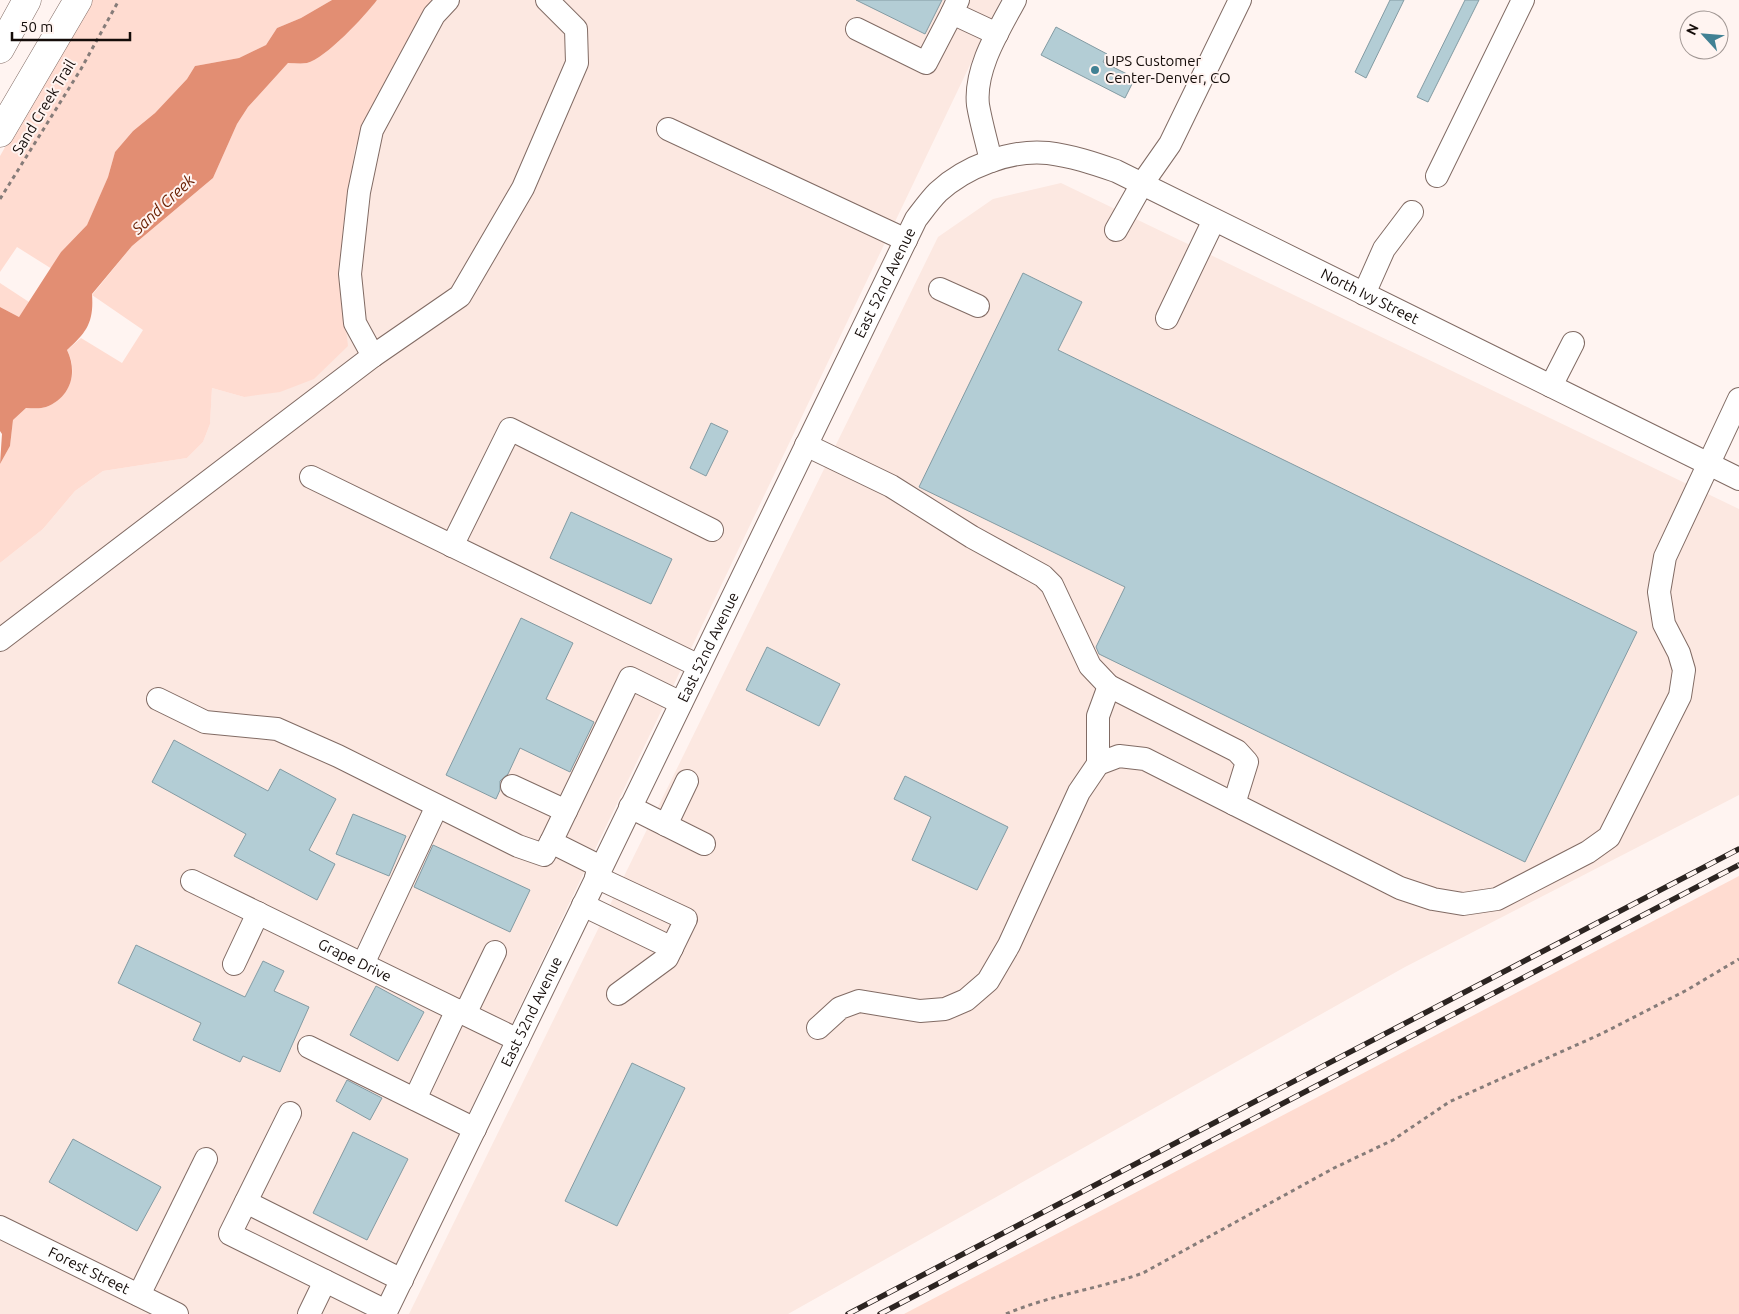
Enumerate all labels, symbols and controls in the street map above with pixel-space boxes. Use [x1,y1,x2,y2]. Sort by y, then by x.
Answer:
scale bar [12,10,130,42]
north arrow [1679,10,1729,60]
text: 50 m [20,18,53,35]
text: N [1683,21,1702,38]
place label: UPS Customer Center-Denver, CO [1105,52,1231,86]
street label: Sand Creek Trail [9,56,79,157]
marker: UPS Customer Center-Denver, CO [1089,64,1101,76]
water label: Sand Creek [127,170,198,238]
street label: East 52nd Avenue [851,225,918,340]
street label: North Ivy Street [1318,265,1422,327]
street label: East 52nd Avenue [674,589,742,705]
street label: Grape Drive [316,935,394,985]
street label: East 52nd Avenue [497,954,565,1069]
street label: Forest Street [46,1243,133,1297]

